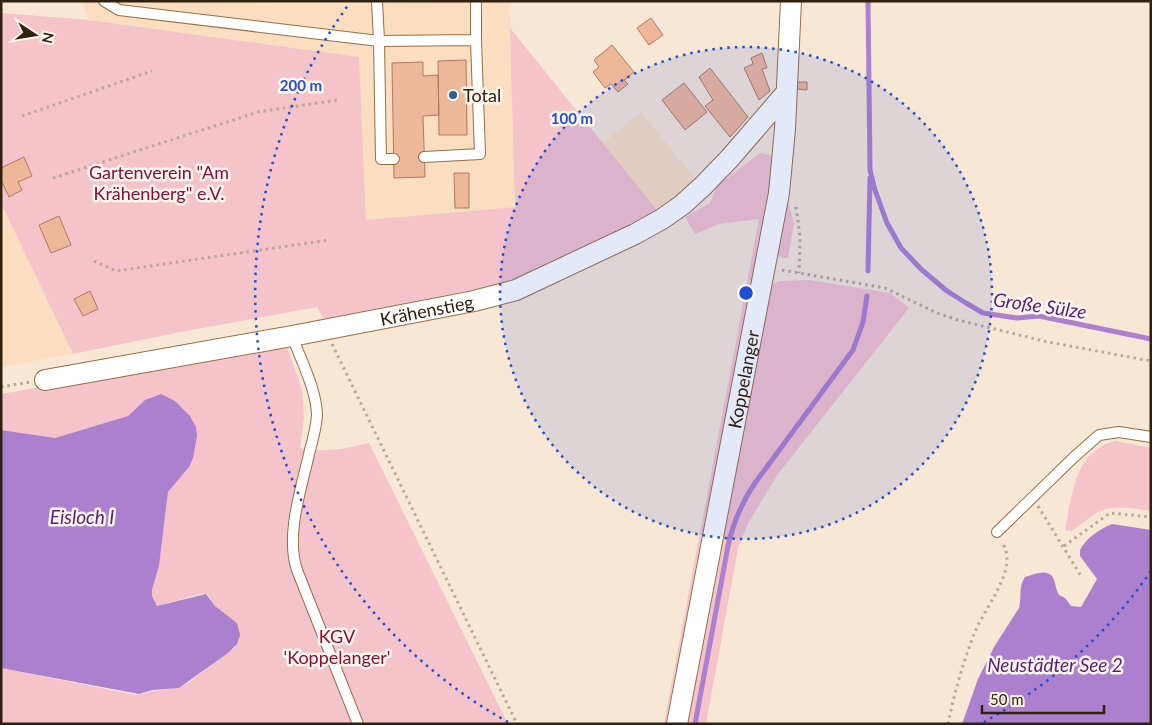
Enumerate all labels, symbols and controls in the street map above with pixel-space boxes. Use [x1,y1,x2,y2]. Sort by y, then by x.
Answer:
north arrow [10,10,60,60]
text: N [39,31,58,45]
text: 200 m [280,76,322,94]
place label: Total [463,84,501,106]
marker: Total [447,89,459,101]
text: 100 m [551,109,593,127]
park label: Gartenverein "Am Krähenberg" e.V. [89,161,229,204]
centre of rings [737,284,755,302]
water label: Große Sülze [992,287,1088,323]
street label: Krähenstieg [378,290,475,330]
street label: Koppelanger [723,328,764,430]
water label: Eisloch I [50,505,114,528]
park label: KGV 'Koppelanger' [284,625,390,668]
water label: Neustädter See 2 [987,653,1123,676]
scale bar [982,682,1104,714]
text: 50 m [990,690,1024,708]

